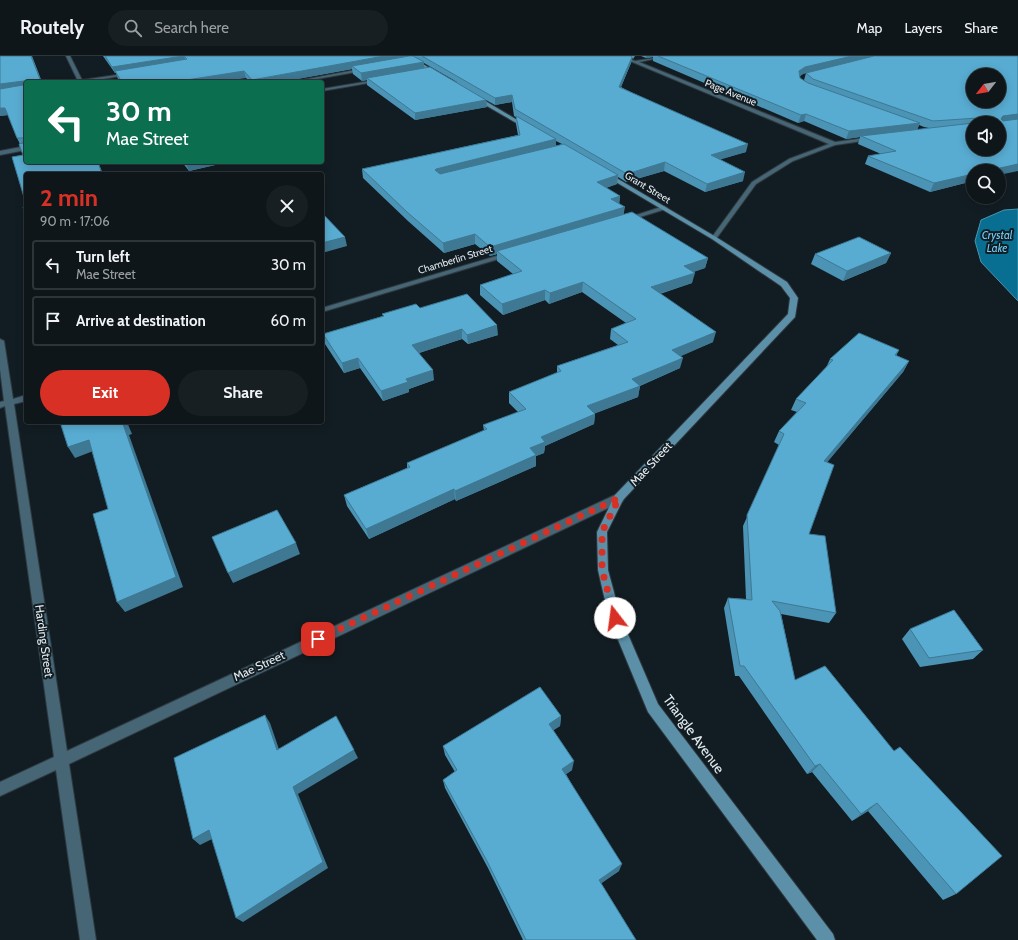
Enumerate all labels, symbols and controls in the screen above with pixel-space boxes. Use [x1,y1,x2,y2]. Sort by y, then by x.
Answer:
search box [108,10,388,46]
text: Routely [20,16,84,39]
icon: search [122,17,144,39]
text: Search here [154,19,229,37]
text: Map [857,19,882,37]
text: Layers [904,19,942,37]
text: Share [964,19,998,37]
north arrow [966,68,1006,108]
map controls [966,68,1006,204]
street label: Page Avenue [703,76,758,109]
text: 30 m [106,94,172,128]
icon: left [40,96,92,148]
button: sound [966,116,1006,156]
text: Mae Street [106,128,189,150]
button: search [966,164,1006,204]
street label: Grant Street [622,169,674,207]
text: 2 min [40,183,98,212]
button: close [266,185,308,227]
text: 90 m · 17:06 [40,213,110,229]
water label: Crystal Lake [982,228,1013,255]
street label: Chamberlin Street [416,242,494,277]
text: Turn left [76,248,130,266]
icon: left [42,254,64,276]
text: 30 m [271,256,306,274]
text: Mae Street [76,266,136,282]
icon: arrive [42,310,64,332]
text: Arrive at destination [76,312,206,330]
text: 60 m [270,312,306,330]
button: Exit [40,370,170,416]
button: Share [178,370,308,416]
street label: Mae Street [626,438,675,489]
position arrow [594,597,636,639]
street label: Harding Street [32,604,57,678]
pin [301,622,335,656]
icon: arrive [307,628,329,650]
street label: Mae Street [231,647,287,684]
street label: Triangle Avenue [659,691,729,777]

